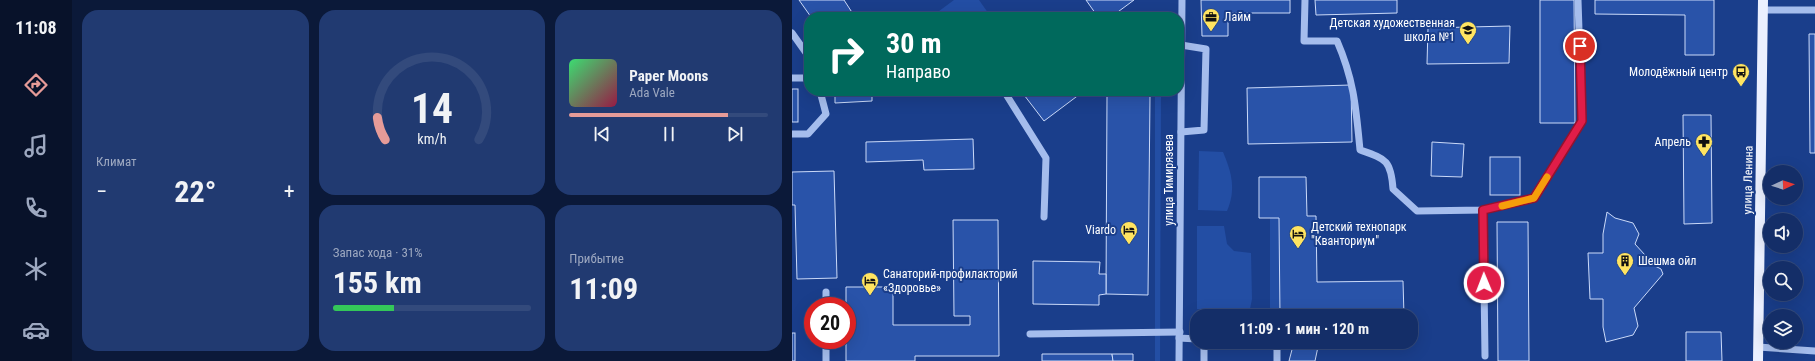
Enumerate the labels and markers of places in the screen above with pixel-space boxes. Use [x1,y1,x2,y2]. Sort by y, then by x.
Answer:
office icon: Лайм [1201,7,1221,32]
place label: Лайм [1224,10,1251,24]
place label: Детская художественная школа №1 [1329,16,1455,44]
school or university icon: Детская художественная школа №1 [1458,20,1478,45]
pin [1563,29,1597,63]
bus stop icon: Молодёжный центр [1731,62,1751,87]
place label: Молодёжный центр [1629,65,1728,79]
pharmacy icon: Апрель [1694,132,1714,157]
place label: Апрель [1655,135,1691,149]
hotel icon: Viardo [1119,220,1139,245]
place label: Детский технопарк "Кванториум" [1311,220,1407,248]
place label: Viardo [1085,223,1116,237]
hotel icon: Детский технопарк "Кванториум" [1288,224,1308,249]
building icon: Шешма ойл [1615,251,1635,276]
place label: Шешма ойл [1638,254,1696,268]
place label: Санаторий-профилакторий «Здоровье» [883,267,1018,295]
hotel icon: Санаторий-профилакторий «Здоровье» [860,271,880,296]

